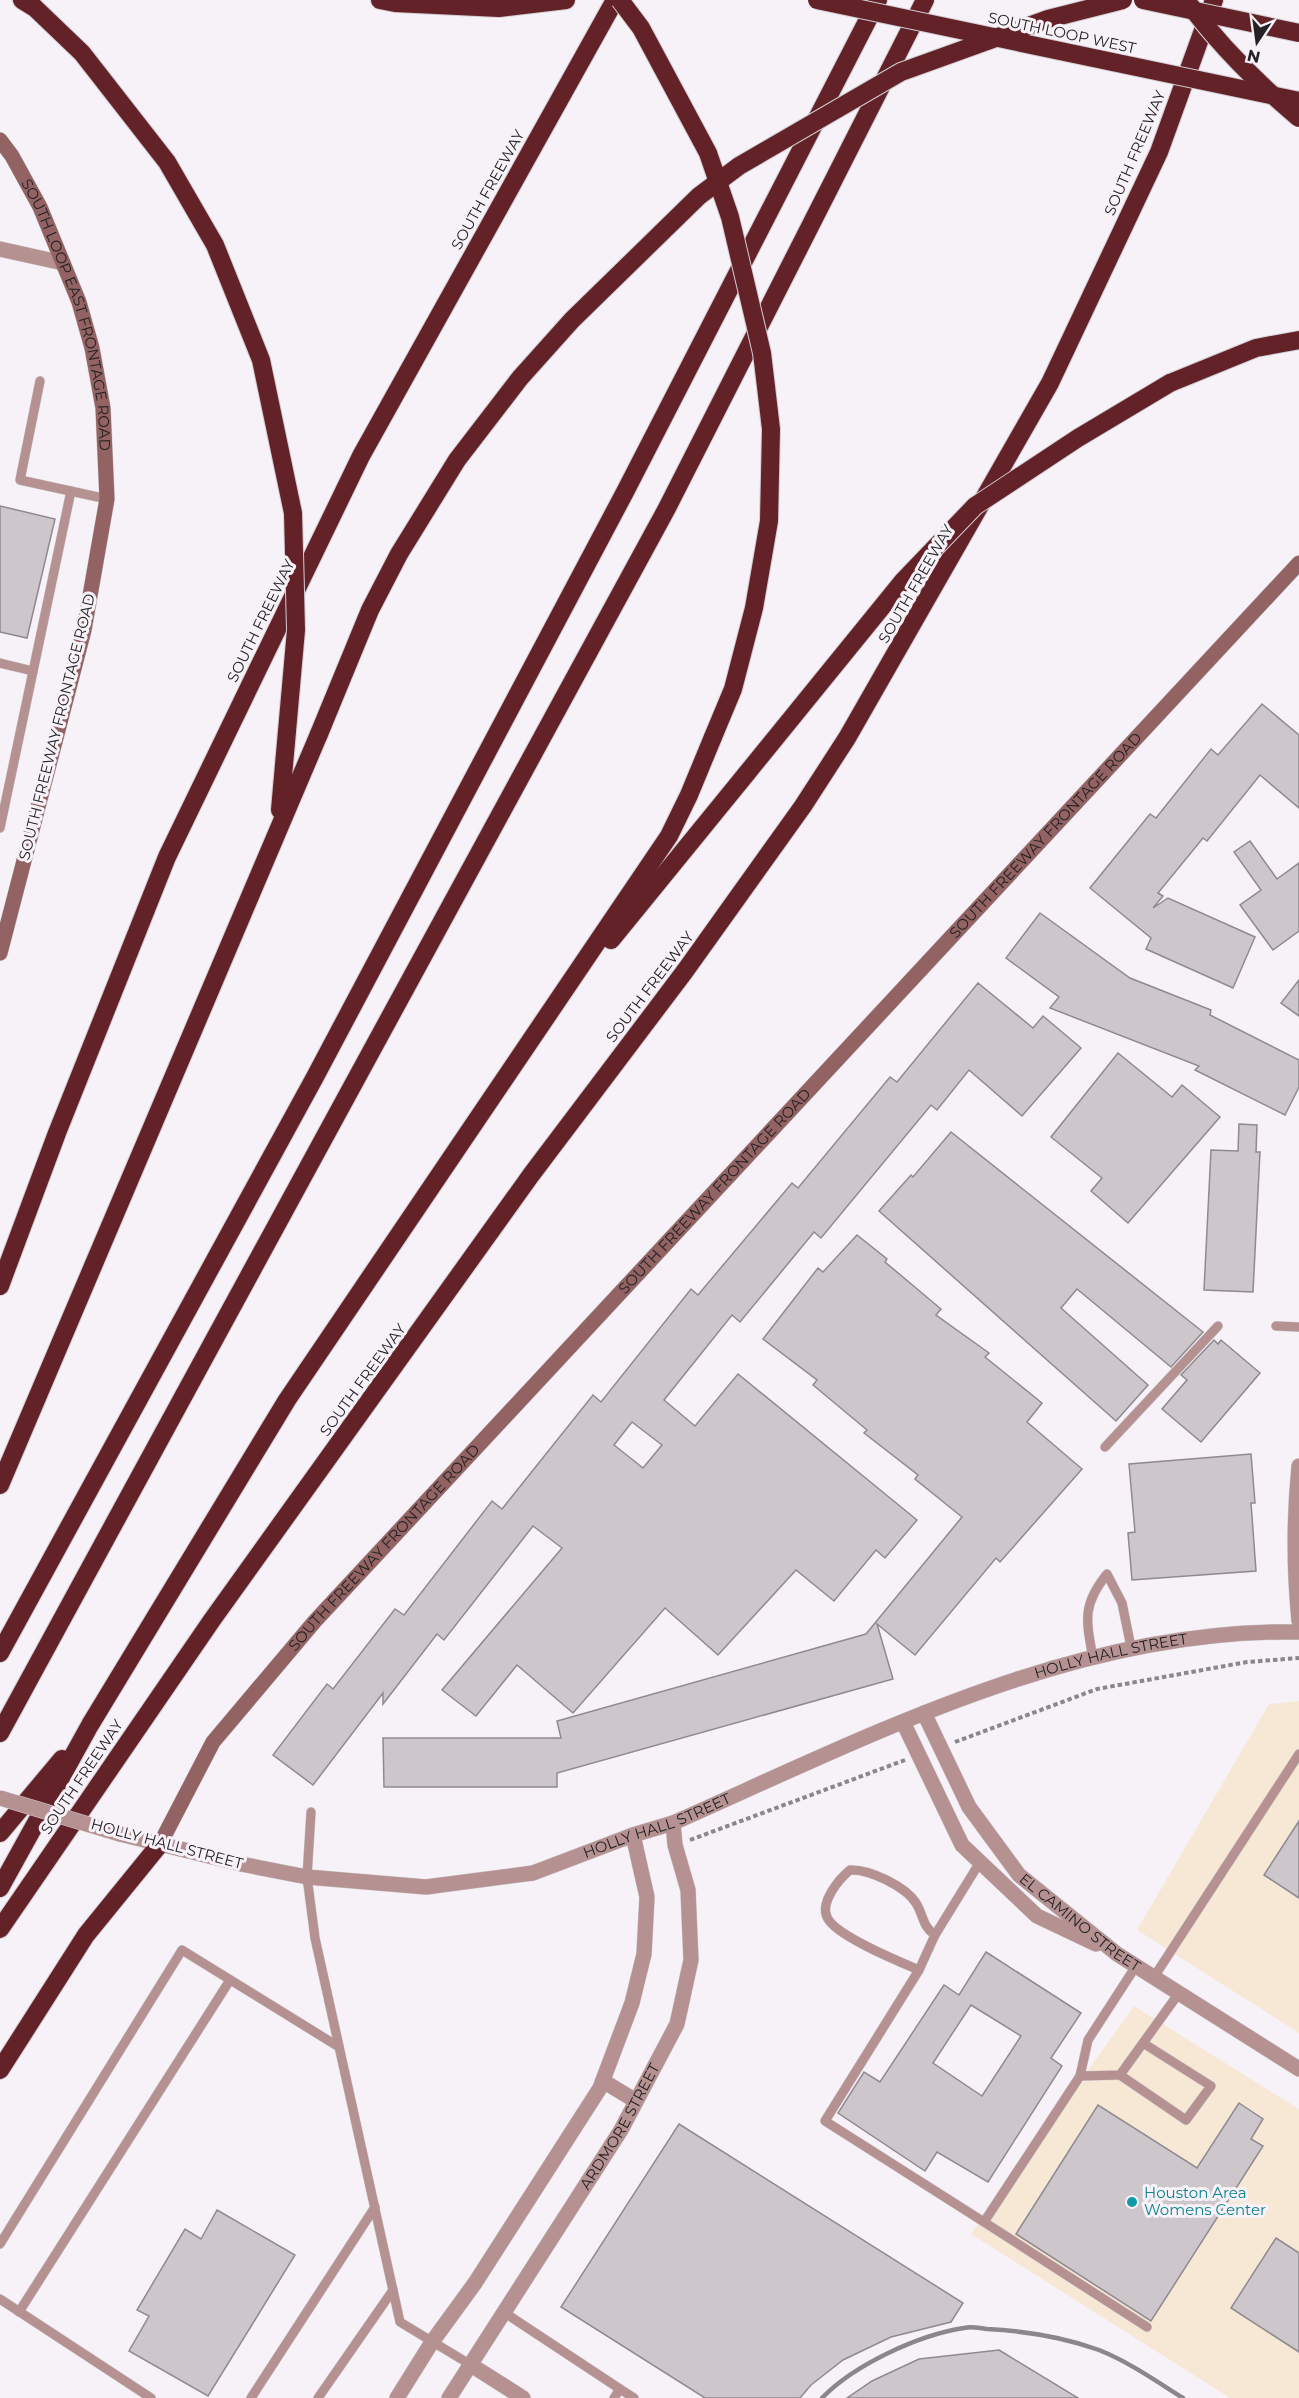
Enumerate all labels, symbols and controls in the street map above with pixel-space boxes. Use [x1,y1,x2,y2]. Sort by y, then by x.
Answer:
street label: SOUTH LOOP WEST [986,8,1138,58]
north arrow [1227,12,1287,72]
text: N [1245,45,1262,67]
street label: SOUTH FREEWAY [1100,87,1170,218]
street label: SOUTH FREEWAY [447,126,529,253]
street label: SOUTH LOOP EAST FRONTAGE ROAD [17,175,115,451]
street label: SOUTH FREEWAY [874,520,958,647]
street label: SOUTH FREEWAY [223,556,299,685]
street label: SOUTH FREEWAY FRONTAGE ROAD [14,592,99,862]
street label: SOUTH FREEWAY FRONTAGE ROAD [945,728,1146,942]
street label: SOUTH FREEWAY [602,927,698,1046]
street label: SOUTH FREEWAY FRONTAGE ROAD [614,1084,815,1298]
street label: SOUTH FREEWAY [315,1319,410,1440]
street label: SOUTH FREEWAY FRONTAGE ROAD [284,1440,484,1655]
street label: HOLLY HALL STREET [1032,1629,1189,1682]
street label: SOUTH FREEWAY [36,1715,127,1838]
street label: HOLLY HALL STREET [580,1788,734,1862]
street label: HOLLY HALL STREET [89,1814,246,1873]
street label: EL CAMINO STREET [1016,1869,1145,1976]
street label: ARDMORE STREET [575,2059,664,2193]
place label: Houston Area Womens Center [1144,2183,1266,2219]
marker: Houston Area Womens Center [1125,2195,1139,2209]

